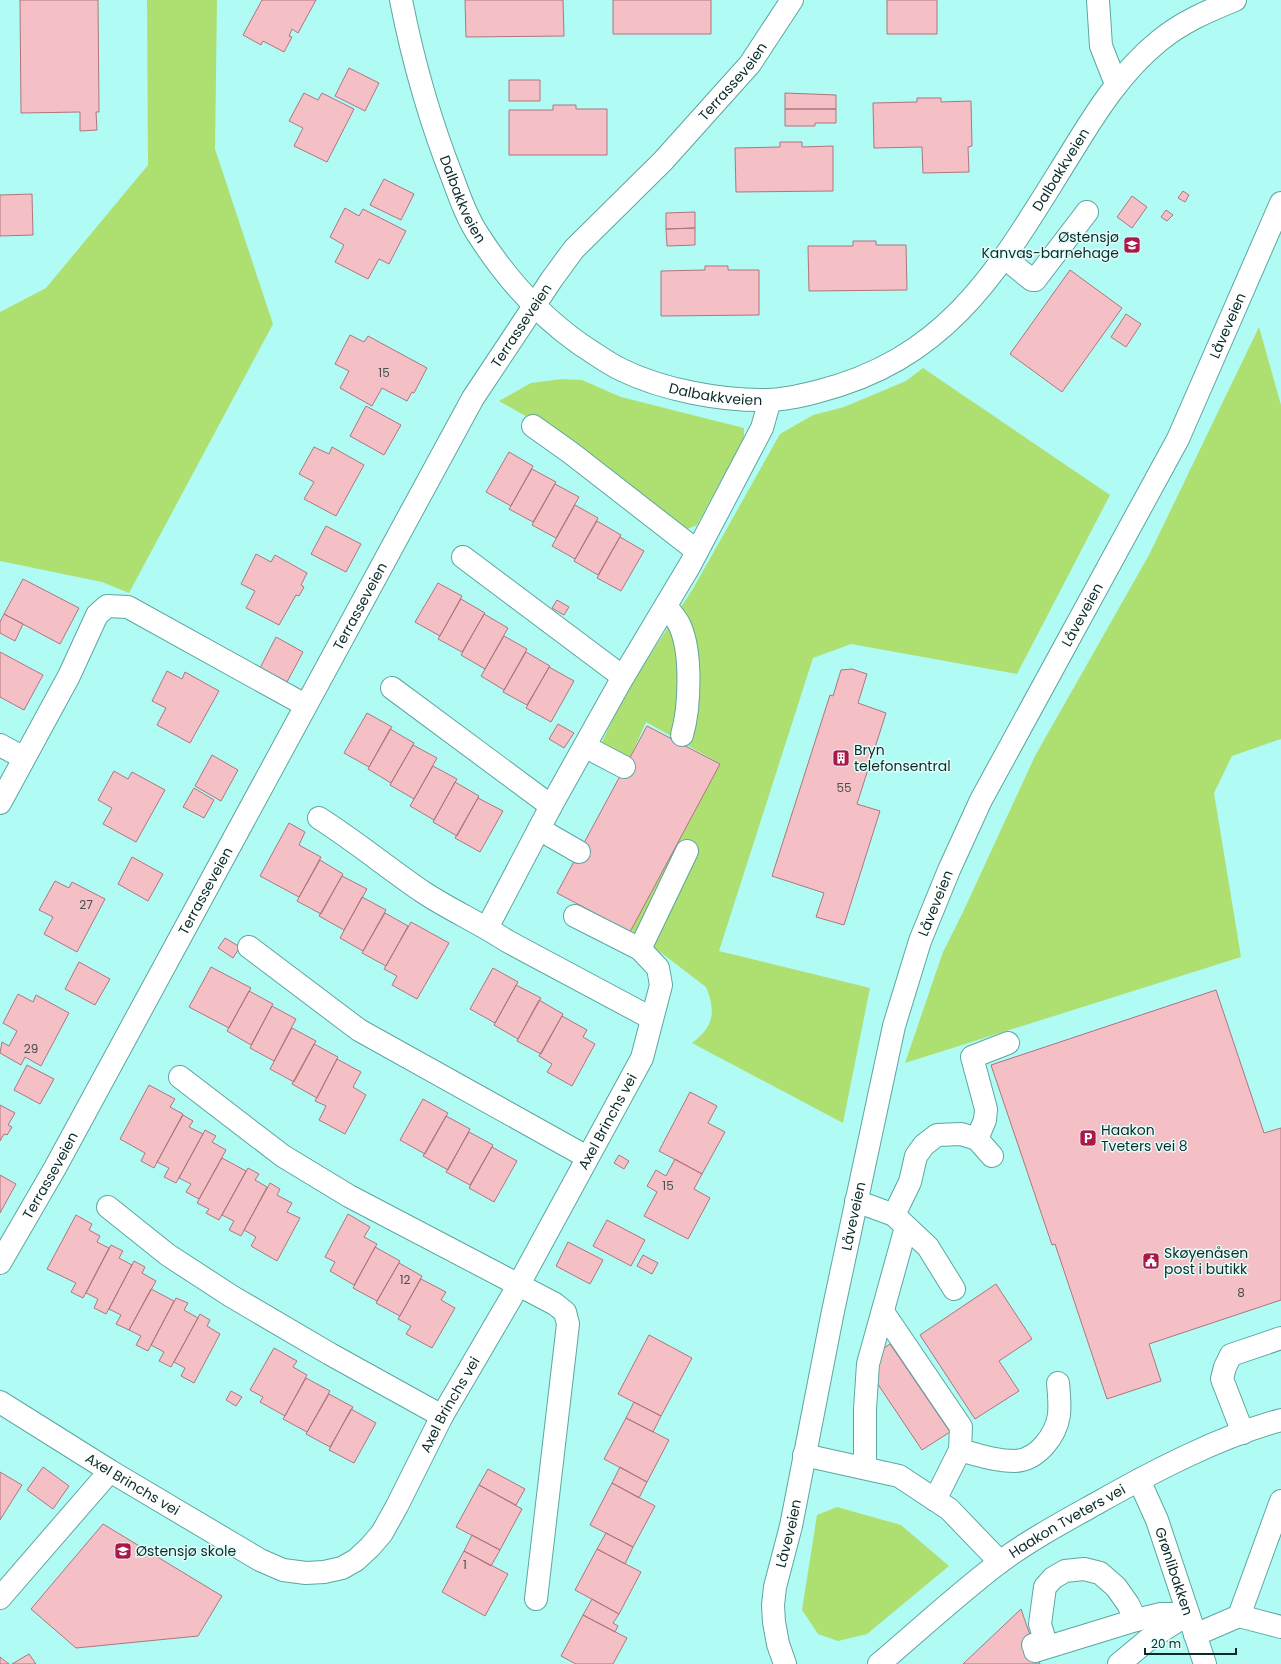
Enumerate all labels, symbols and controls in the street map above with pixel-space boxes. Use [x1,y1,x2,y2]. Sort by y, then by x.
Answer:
street label: Terrasseveien [694,38,772,125]
street label: Dalbakkveien [1027,124,1094,215]
street label: Dalbakkveien [435,153,491,247]
place label: Østensjø Kanvas-barnehage [981,227,1119,263]
school or university icon: Østensjø Kanvas-barnehage [1122,235,1142,255]
street label: Terrasseveien [486,279,556,371]
street label: Låveveien [1204,289,1251,361]
house number: 15 [378,364,390,381]
street label: Dalbakkveien [667,378,762,410]
street label: Terrasseveien [328,559,392,654]
street label: Låveveien [1057,579,1108,650]
place label: Bryn telefonsentral [854,740,951,776]
building icon: Bryn telefonsentral [831,748,851,768]
house number: 55 [836,779,852,796]
street label: Terrasseveien [173,843,237,938]
street label: Låveveien [913,867,958,939]
house number: 27 [79,896,93,913]
house number: 29 [24,1040,38,1057]
street label: Axel Brinchs vei [573,1070,642,1173]
place label: Haakon Tveters vei 8 [1101,1120,1188,1156]
street label: Terrasseveien [18,1128,83,1223]
parking icon: Haakon Tveters vei 8 [1078,1128,1098,1148]
house number: 15 [662,1177,674,1194]
street label: Låveveien [836,1180,870,1252]
place label: Skøyenåsen post i butikk [1164,1243,1248,1279]
public building icon: Skøyenåsen post i butikk [1141,1251,1161,1271]
house number: 12 [400,1271,410,1288]
house number: 8 [1237,1284,1245,1301]
street label: Axel Brinchs vei [415,1353,485,1456]
street label: Axel Brinchs vei [82,1448,184,1520]
street label: Haakon Tveters vei [1005,1479,1129,1563]
street label: Låveveien [771,1497,806,1570]
street label: Grønlibakken [1150,1525,1198,1618]
school or university icon: Østensjø skole [113,1541,133,1561]
place label: Østensjø skole [136,1541,236,1561]
house number: 1 [463,1556,467,1573]
scale bar [1145,1630,1236,1656]
text: 20 m [1151,1635,1181,1652]

